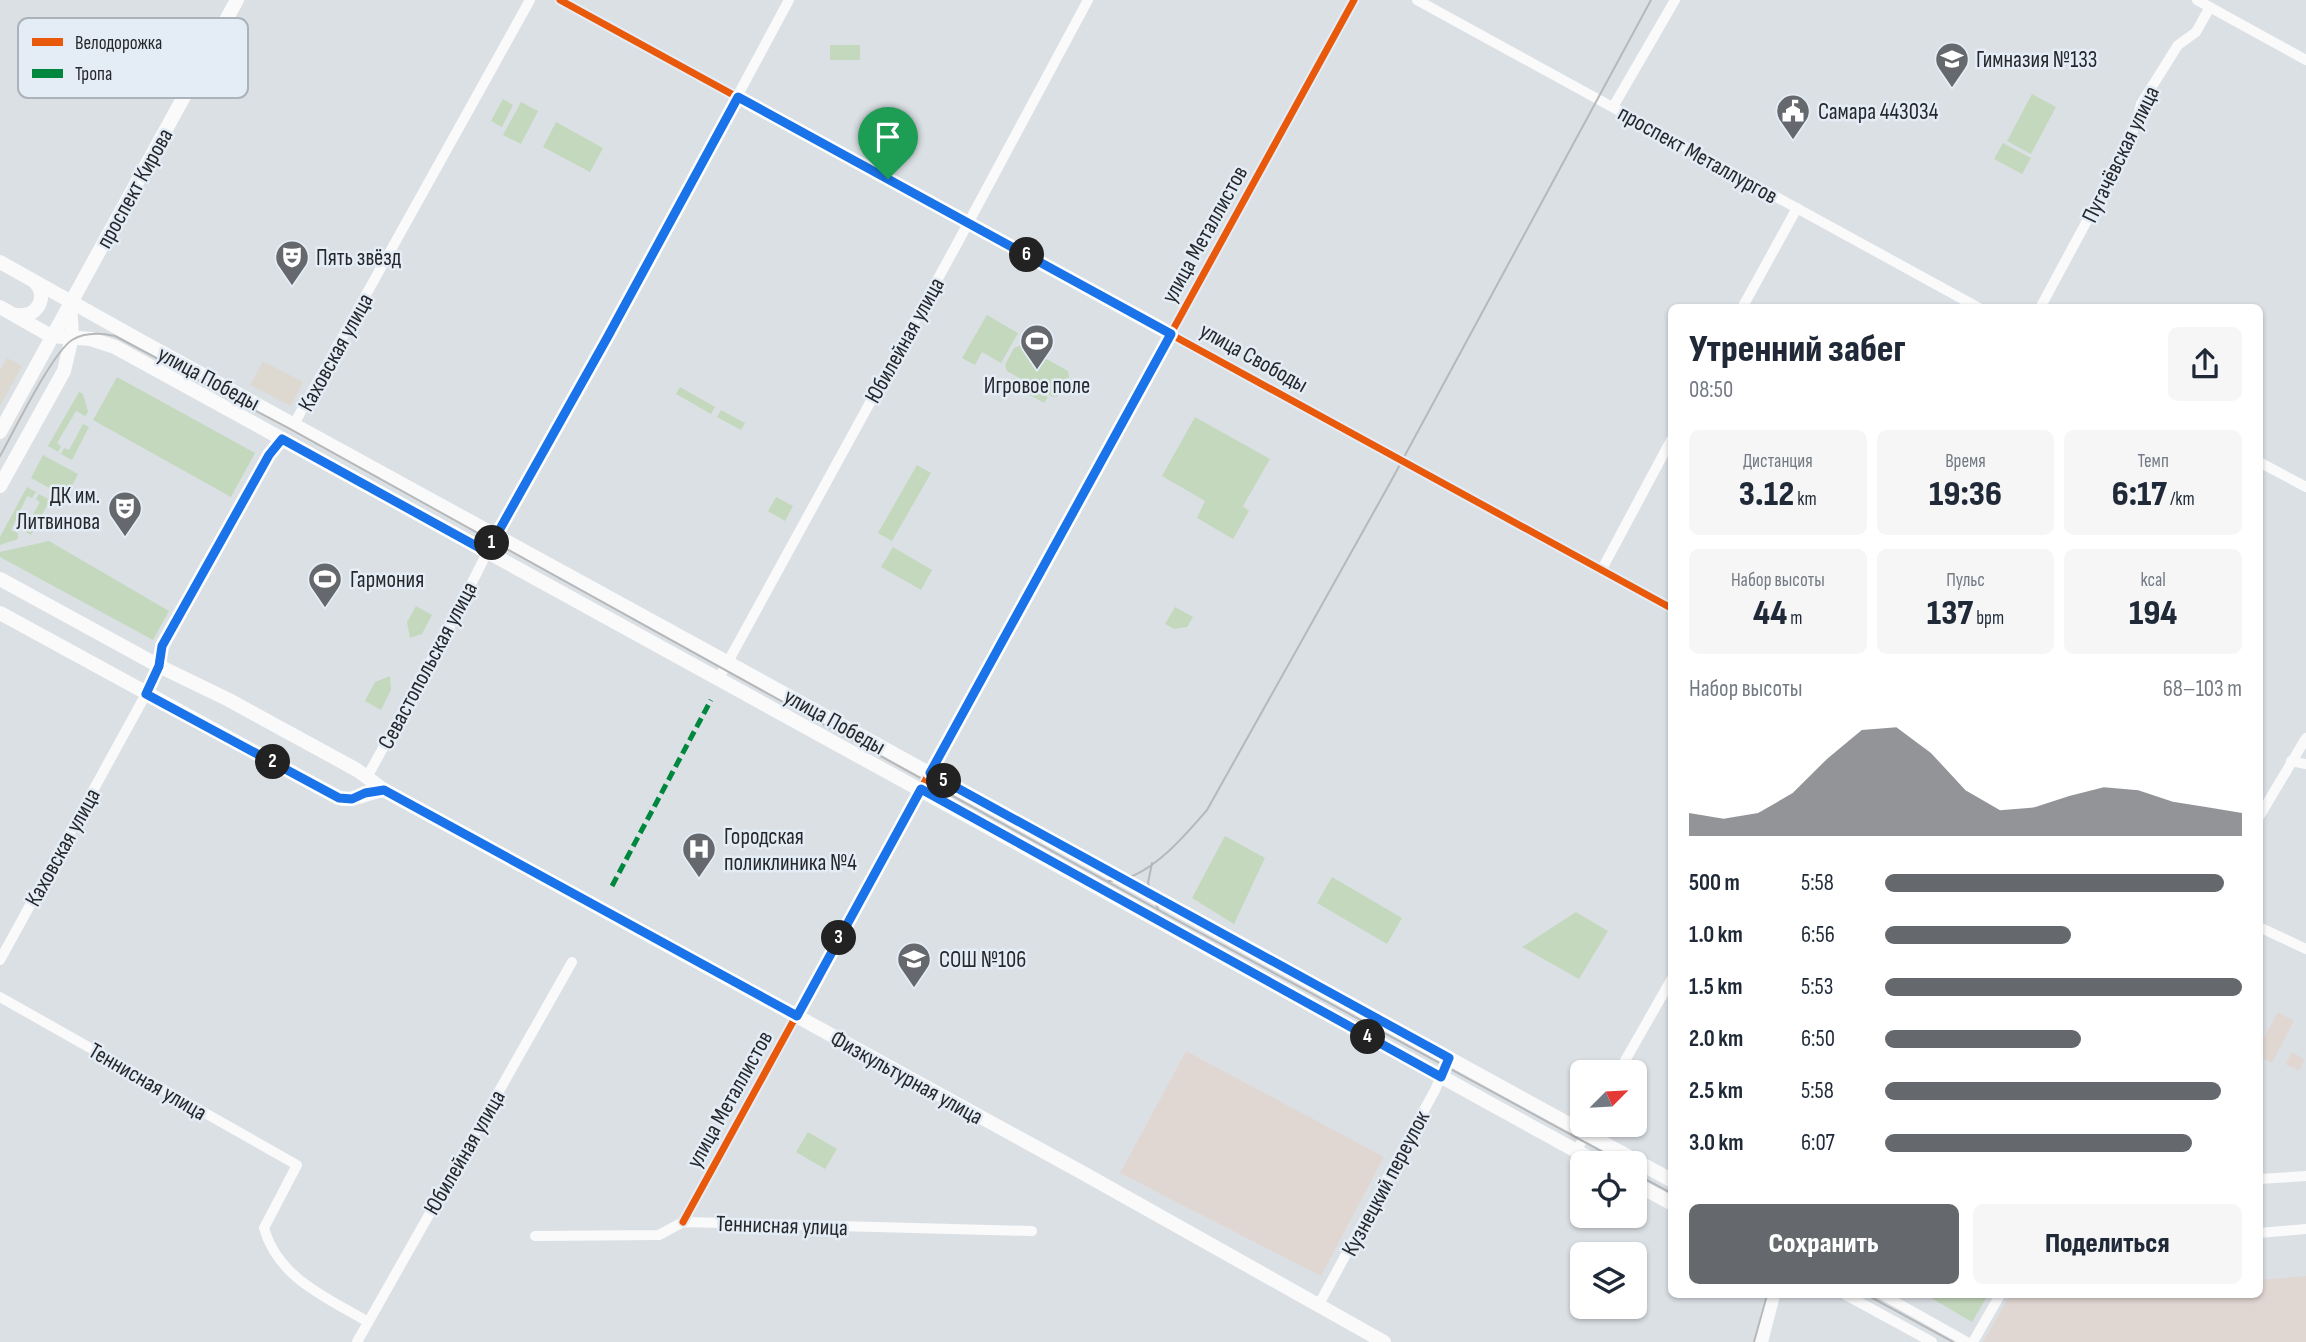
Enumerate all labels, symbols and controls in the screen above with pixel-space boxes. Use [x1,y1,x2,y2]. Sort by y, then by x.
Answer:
legend [18,18,248,98]
text: Велодорожка [75,32,162,55]
school or university icon: Гимназия №133 [1933,40,1971,89]
place label: Гимназия №133 [1976,46,2098,74]
text: Тропа [75,63,112,86]
street label: Пугачёвская улица [2076,82,2166,227]
public building icon: Самара 443034 [1774,92,1812,141]
place label: Самара 443034 [1818,98,1939,126]
street label: проспект Металлургов [1613,99,1782,210]
pin [858,107,918,179]
icon: arrive [869,118,907,156]
street label: проспект Кирова [90,124,179,253]
street label: улица Металлистов [1156,161,1254,308]
theatre icon: Пять звёзд [273,238,311,287]
pin: 6 [1010,238,1044,272]
text: 6 [1022,243,1031,266]
place label: Пять звёзд [316,244,401,272]
street label: Юбилейная улица [859,273,951,408]
street label: Каховская улица [292,289,380,416]
street label: улица Свободы [1195,317,1313,399]
sports icon: Игровое поле [1018,322,1056,371]
text: Утренний забег [1689,327,1906,372]
button: share [2168,327,2242,401]
street label: улица Победы [153,340,264,417]
place label: Игровое поле [984,372,1090,400]
text: 08:50 [1689,376,1733,404]
text: Дистанция [1743,450,1813,473]
text: Время [1945,450,1986,473]
text: Темп [2138,450,2169,473]
text: 3.12 [1739,473,1794,516]
text: 19:36 [1929,473,2002,516]
text: 6:17 [2112,473,2167,516]
place label: ДК им. Литвинова [16,482,100,536]
text: km [1794,488,1817,511]
text: /km [2167,488,2195,511]
theatre icon: ДК им. Литвинова [106,489,144,538]
pin: 1 [475,526,510,560]
text: 1 [488,531,495,554]
sports icon: Гармония [306,560,344,609]
place label: Гармония [350,566,424,594]
text: Набор высоты [1731,569,1825,592]
text: Пульс [1946,569,1985,592]
text: kcal [2141,569,2166,592]
street label: Севастопольская улица [372,577,484,754]
text: 44 [1753,592,1787,635]
text: 137 [1927,592,1973,635]
text: 194 [2129,592,2177,635]
text: m [1787,607,1803,630]
text: bpm [1973,607,2004,630]
text: Набор высоты [1689,675,1802,703]
text: 68–103 m [2163,675,2242,703]
street label: улица Победы [779,683,890,761]
pin: 2 [256,744,290,780]
text: 2 [268,750,277,773]
pin: 5 [926,764,962,798]
text: 5 [939,769,948,792]
street label: Каховская улица [19,784,107,911]
place label: Городская поликлиника №4 [724,823,857,877]
hospital icon: Городская поликлиника №4 [680,830,718,879]
text: 500 m [1689,869,1740,897]
text: 5:58 [1801,869,1834,897]
pin: 3 [822,920,856,956]
text: 1.0 km [1689,921,1743,949]
text: 6:56 [1801,921,1835,949]
text: 3 [834,926,843,949]
school or university icon: СОШ №106 [895,940,933,989]
place label: СОШ №106 [939,946,1026,974]
text: 1.5 km [1689,973,1742,1001]
text: 5:53 [1801,973,1833,1001]
pin: 4 [1350,1020,1386,1054]
street label: Физкультурная улица [825,1024,988,1131]
text: 4 [1363,1025,1372,1048]
text: 2.0 km [1689,1025,1743,1053]
text: 6:50 [1801,1025,1835,1053]
street label: улица Металлистов [681,1026,779,1173]
street label: Теннисная улица [83,1037,212,1127]
north arrow [1570,1060,1647,1138]
map controls [1570,1060,1647,1319]
text: 2.5 km [1689,1077,1743,1105]
text: 5:58 [1801,1077,1834,1105]
street label: Юбилейная улица [418,1085,512,1220]
street label: Кузнецкий переулок [1336,1106,1436,1261]
text: 3.0 km [1689,1129,1744,1157]
text: 6:07 [1801,1129,1835,1157]
button: locate [1570,1151,1647,1228]
button: Сохранить [1689,1204,1959,1284]
button: Поделиться [1973,1204,2242,1284]
street label: Теннисная улица [716,1210,848,1242]
button: layers [1570,1242,1647,1319]

